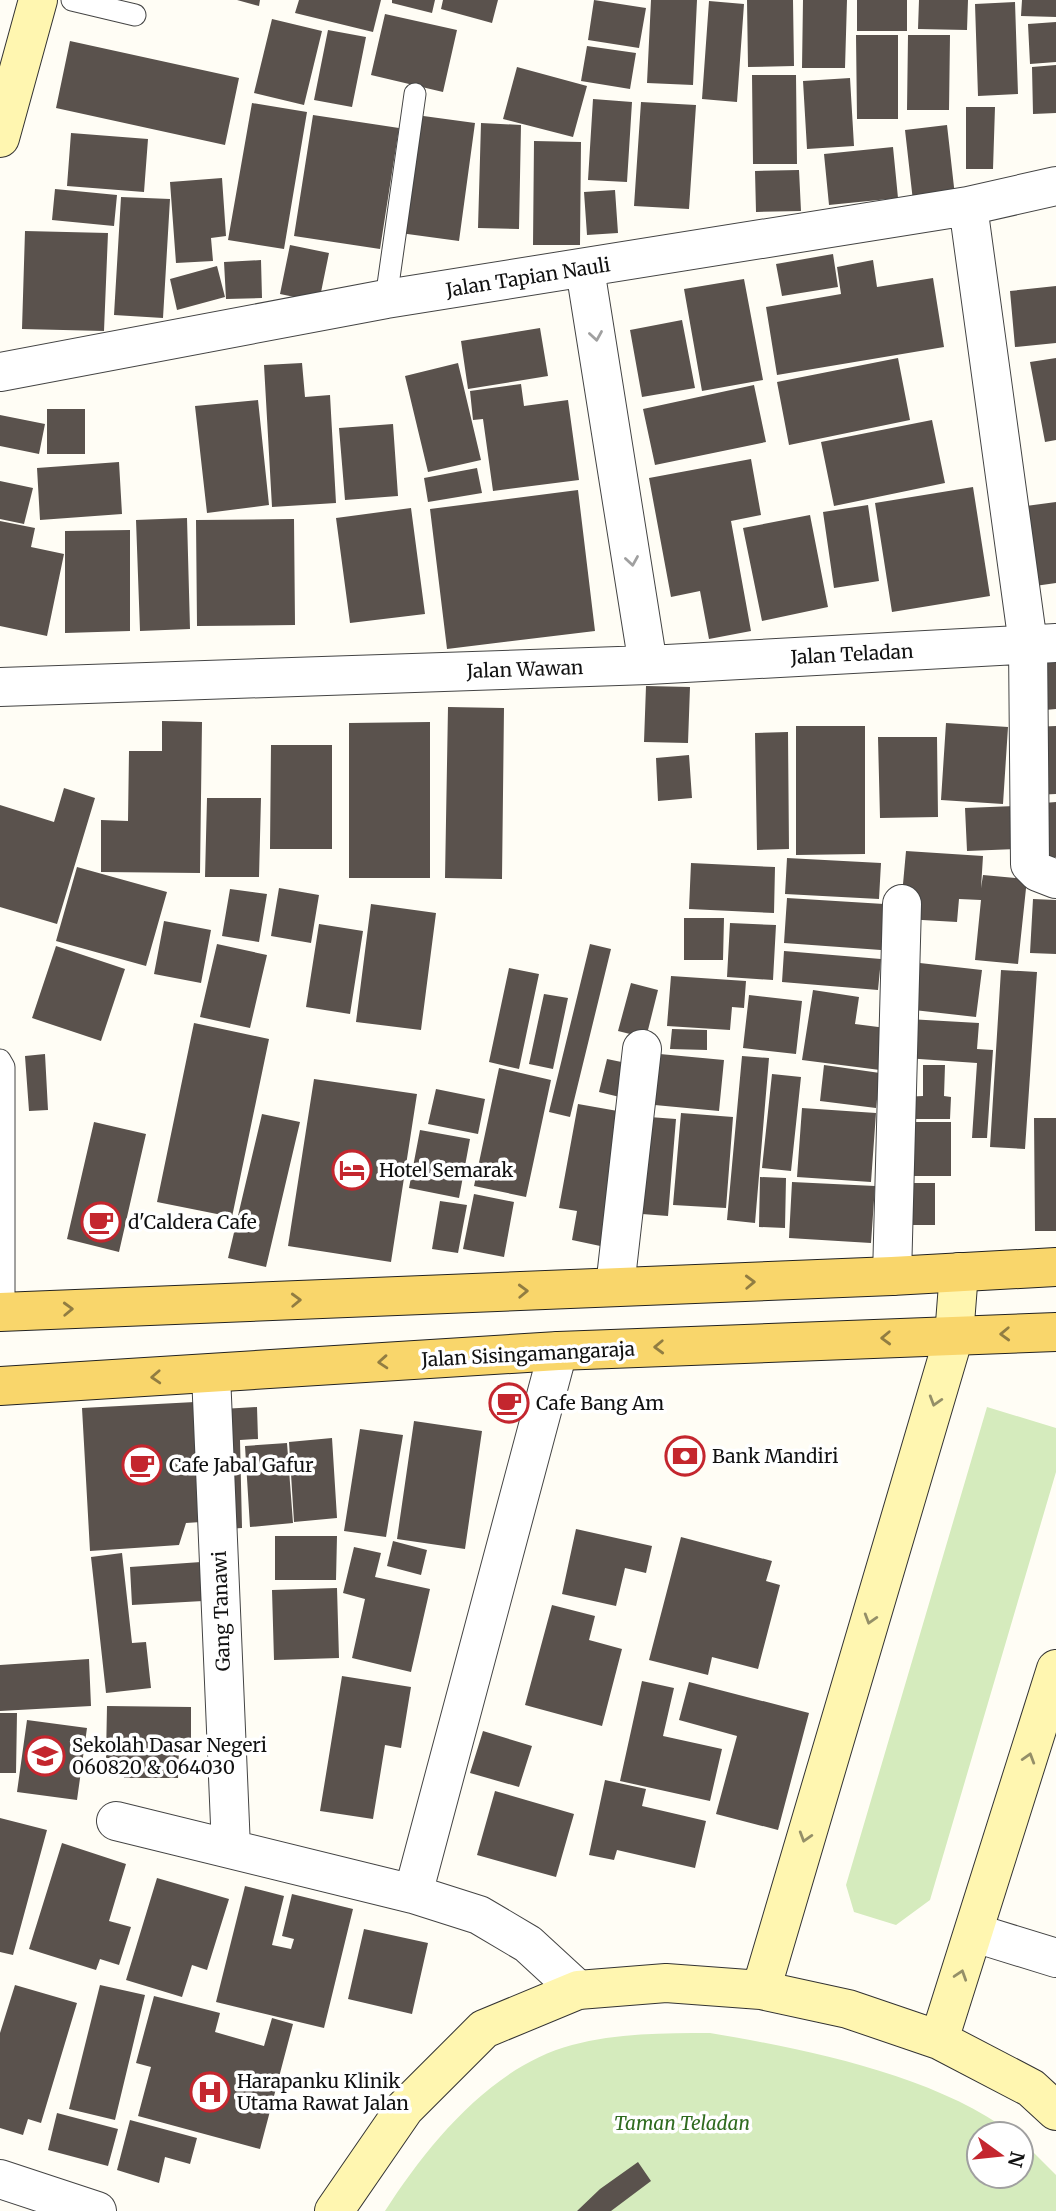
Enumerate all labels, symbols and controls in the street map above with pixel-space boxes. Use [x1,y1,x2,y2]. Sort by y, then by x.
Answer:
street label: Jalan Tapian Nauli [443,252,612,302]
one-way arrow [588,330,603,342]
one-way arrow [624,555,639,567]
street label: Jalan Teladan [789,639,914,669]
street label: Jalan Wawan [465,655,584,683]
hotel icon: Hotel Semarak [331,1149,373,1191]
place label: Hotel Semarak [379,1158,513,1182]
cafe icon: d'Caldera Cafe [80,1201,122,1243]
place label: d'Caldera Cafe [128,1210,257,1234]
one-way arrow [745,1274,756,1289]
one-way arrow [518,1283,529,1298]
one-way arrow [290,1292,301,1307]
one-way arrow [63,1301,74,1316]
one-way arrow [999,1326,1010,1341]
one-way arrow [880,1331,891,1346]
street label: Jalan Sisingamangaraja [420,1336,635,1372]
one-way arrow [653,1339,664,1354]
one-way arrow [377,1355,388,1370]
one-way arrow [150,1369,161,1384]
cafe icon: Cafe Bang Am [488,1382,530,1424]
place label: Cafe Bang Am [536,1391,664,1415]
one-way arrow [928,1395,943,1407]
bank icon: Bank Mandiri [664,1435,706,1477]
cafe icon: Cafe Jabal Gafur [121,1444,163,1486]
place label: Bank Mandiri [712,1444,839,1468]
place label: Cafe Jabal Gafur [169,1453,314,1477]
street label: Gang Tanawi [207,1550,235,1672]
one-way arrow [863,1613,878,1625]
place label: Sekolah Dasar Negeri 060820 & 064030 [72,1733,267,1779]
school or university icon: Sekolah Dasar Negeri 060820 & 064030 [24,1735,66,1777]
one-way arrow [1020,1753,1035,1765]
one-way arrow [798,1831,813,1843]
one-way arrow [953,1970,967,1982]
place label: Harapanku Klinik Utama Rawat Jalan [237,2069,409,2115]
hospital icon: Harapanku Klinik Utama Rawat Jalan [189,2071,231,2113]
park label: Taman Teladan [614,2111,750,2135]
north arrow [965,2120,1035,2190]
text: N [1003,2149,1030,2170]

